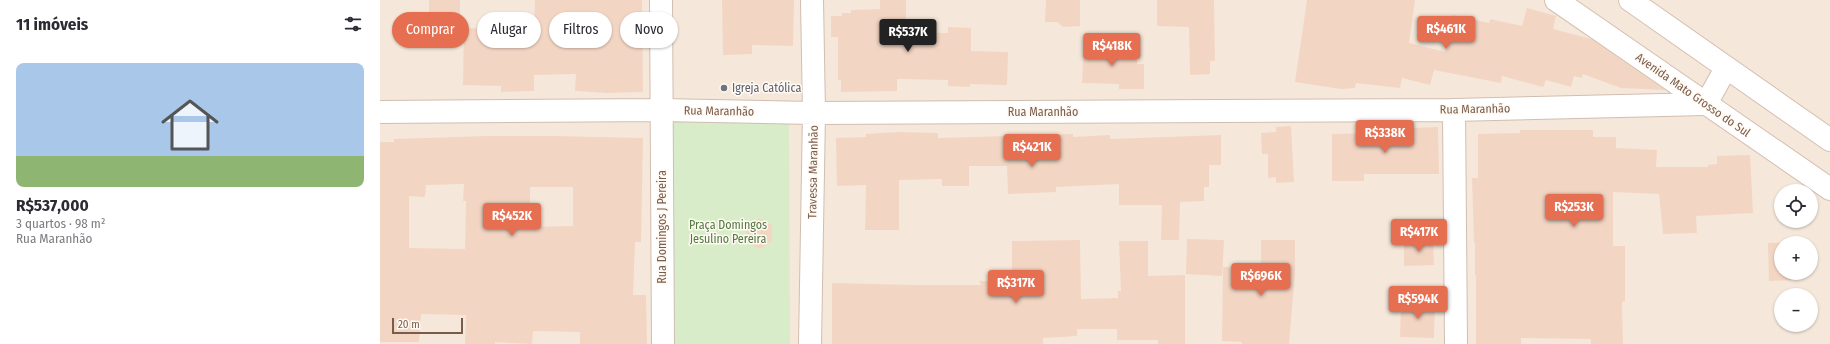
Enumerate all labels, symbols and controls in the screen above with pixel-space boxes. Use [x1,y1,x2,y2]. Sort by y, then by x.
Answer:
chip: Comprar [392,12,469,48]
chip: Alugar [477,12,541,48]
chip: Filtros [549,12,612,48]
chip: Novo [620,12,678,48]
icon: filters [342,13,364,35]
text: 11 imóveis [16,14,88,35]
pin: R$461K [1413,16,1479,50]
pin: R$537K [875,19,941,53]
text: R$461K [1426,21,1466,36]
text: R$537K [888,24,928,39]
pin: R$418K [1079,33,1145,67]
text: R$418K [1092,38,1132,53]
street label: Avenida Mato Grosso do Sul [1633,50,1753,140]
place label: Igreja Católica [732,81,801,95]
marker: Igreja Católica [719,83,729,93]
icon: home [154,89,226,161]
street label: Rua Maranhão [1440,101,1510,117]
street label: Rua Maranhão [684,103,754,119]
street label: Rua Maranhão [1008,105,1078,119]
pin: R$338K [1352,120,1418,154]
street label: Travessa Maranhão [805,125,821,219]
text: R$338K [1365,125,1405,140]
pin: R$421K [999,134,1065,168]
text: R$421K [1012,139,1052,154]
street label: Rua Domingos J Pereira [655,170,669,284]
map controls [1774,184,1818,332]
button: locate [1774,184,1818,228]
pin: R$253K [1541,194,1607,228]
text: R$537,000 [16,195,89,216]
text: R$253K [1554,199,1594,214]
pin: R$452K [479,203,545,237]
text: R$452K [492,208,532,223]
text: 3 quartos · 98 m² [16,216,105,231]
park label: Praça Domingos Jesulino Pereira [689,218,767,246]
pin: R$417K [1386,219,1452,253]
text: R$417K [1400,224,1438,239]
text: Rua Maranhão [16,231,92,246]
button: + [1774,236,1818,280]
pin: R$696K [1228,263,1294,297]
text: R$696K [1240,268,1282,283]
pin: R$317K [983,270,1049,304]
text: R$317K [997,275,1035,290]
pin: R$594K [1385,286,1451,320]
button: − [1774,288,1818,332]
text: R$594K [1398,291,1438,306]
scale bar [392,316,463,335]
text: 20 m [398,318,420,331]

